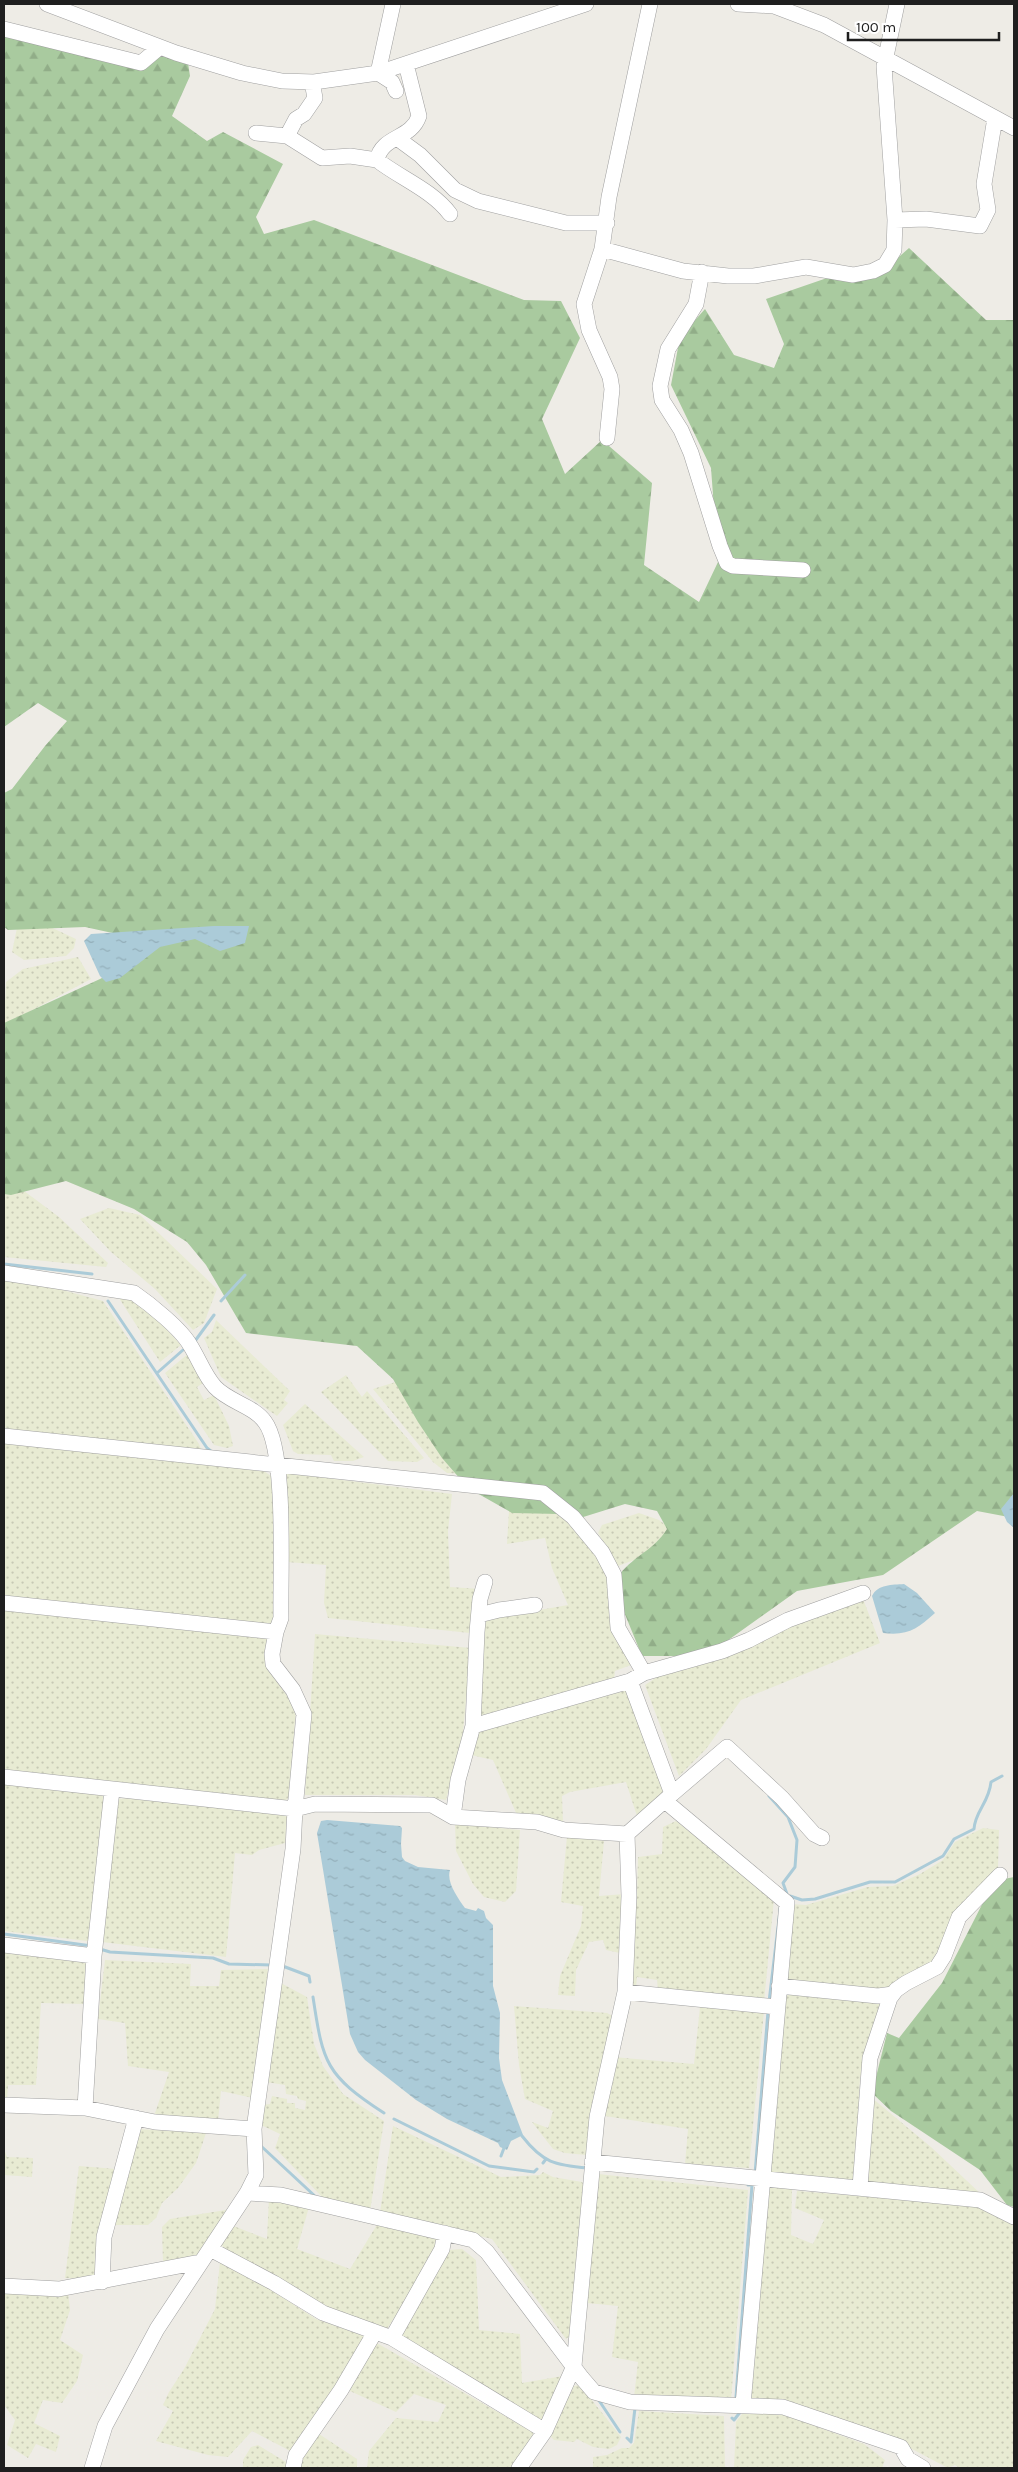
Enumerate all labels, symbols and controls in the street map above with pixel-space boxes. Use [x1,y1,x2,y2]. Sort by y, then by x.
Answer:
scale bar [848,10,999,42]
text: 100 m [856,18,896,36]

